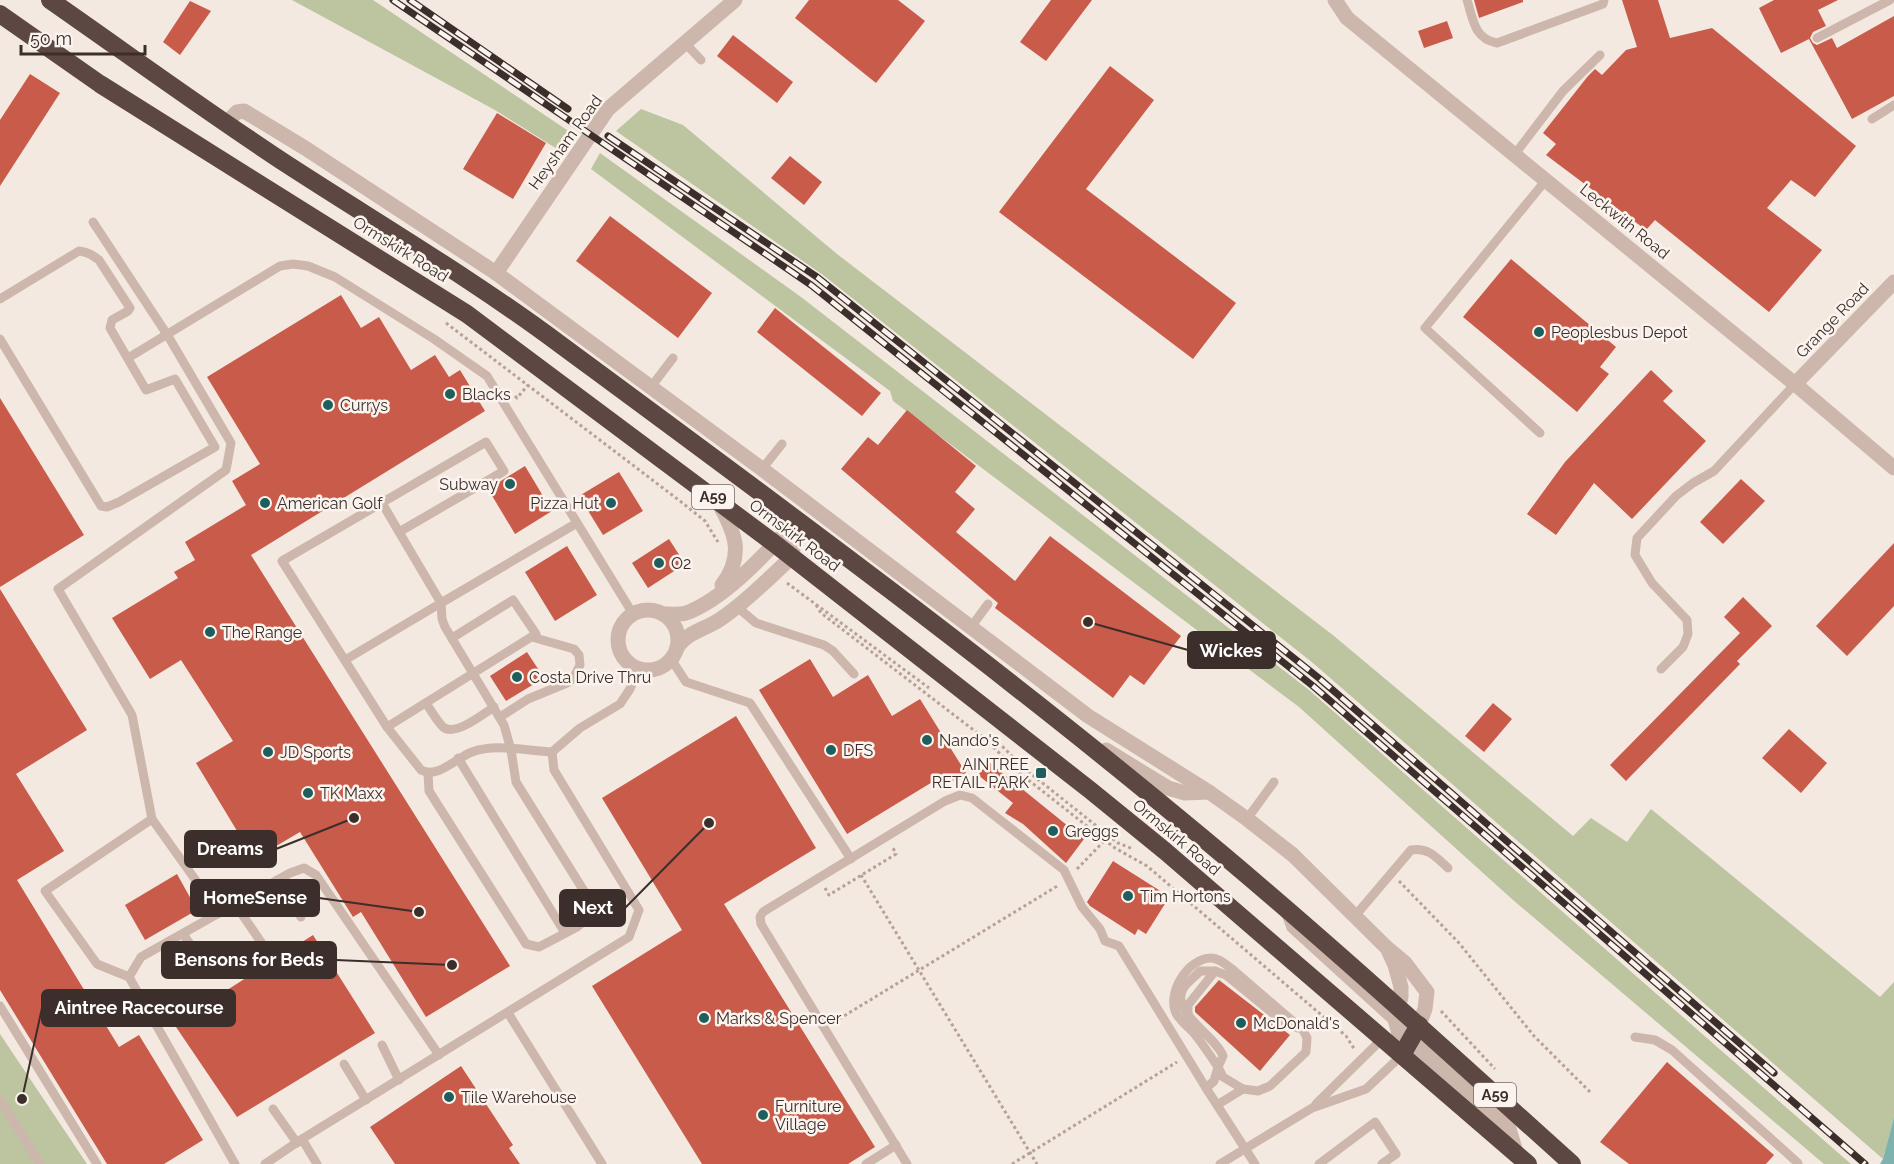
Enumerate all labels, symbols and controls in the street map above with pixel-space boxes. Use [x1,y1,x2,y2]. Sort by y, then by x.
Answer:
scale bar [21,18,146,56]
text: 50 m [30,28,72,49]
street label: Heysham Road [525,91,606,193]
street label: Leckwith Road [1576,180,1673,263]
street label: Ormskirk Road [350,213,452,286]
street label: Grange Road [1792,279,1873,362]
place label: Peoplesbus Depot [1551,323,1688,342]
marker: Peoplesbus Depot [1532,325,1546,339]
place label: Blacks [462,385,511,404]
marker: Blacks [443,387,457,401]
place label: Currys [340,396,388,415]
marker: Currys [321,398,335,412]
place label: Subway [439,475,498,494]
marker: Subway [503,477,517,491]
road number: A59 [692,485,734,509]
place label: American Golf [277,494,383,513]
place label: Pizza Hut [530,494,600,513]
street label: Ormskirk Road [746,495,844,576]
marker: American Golf [258,496,272,510]
marker: Pizza Hut [604,496,618,510]
place label: O2 [671,554,691,573]
marker: O2 [652,556,666,570]
place label: The Range [222,623,302,642]
marker: The Range [203,625,217,639]
callout: Wickes [1188,632,1275,668]
text: Wickes [1200,640,1263,661]
place label: Costa Drive Thru [529,668,651,687]
marker: Costa Drive Thru [510,670,524,684]
place label: Nando's [939,731,1000,750]
marker: Nando's [920,733,934,747]
place label: DFS [843,741,874,760]
place label: JD Sports [280,743,351,762]
marker: DFS [824,743,838,757]
marker: JD Sports [261,745,275,759]
place label: AINTREE RETAIL PARK [932,755,1030,792]
marker: AINTREE RETAIL PARK [1034,766,1048,780]
place label: TK Maxx [320,784,383,803]
marker: TK Maxx [301,786,315,800]
street label: Ormskirk Road [1129,795,1224,880]
place label: Greggs [1065,822,1119,841]
marker: Greggs [1046,824,1060,838]
callout: Dreams [185,831,276,867]
text: Dreams [197,838,263,859]
callout: HomeSense [191,880,319,916]
text: HomeSense [203,887,307,908]
place label: Tim Hortons [1140,887,1231,906]
marker: Tim Hortons [1121,889,1135,903]
callout: Next [560,890,625,926]
text: Next [573,897,613,918]
callout: Bensons for Beds [162,942,336,978]
text: Bensons for Beds [174,949,324,970]
callout: Aintree Racecourse [42,990,235,1026]
text: Aintree Racecourse [55,997,224,1018]
place label: Marks & Spencer [716,1009,842,1028]
marker: Marks & Spencer [697,1011,711,1025]
place label: McDonald's [1253,1014,1340,1033]
marker: McDonald's [1234,1016,1248,1030]
road number: A59 [1474,1083,1516,1107]
place label: Tile Warehouse [461,1088,576,1107]
marker: Tile Warehouse [442,1090,456,1104]
place label: Furniture Village [775,1097,841,1134]
marker: Furniture Village [756,1108,770,1122]

